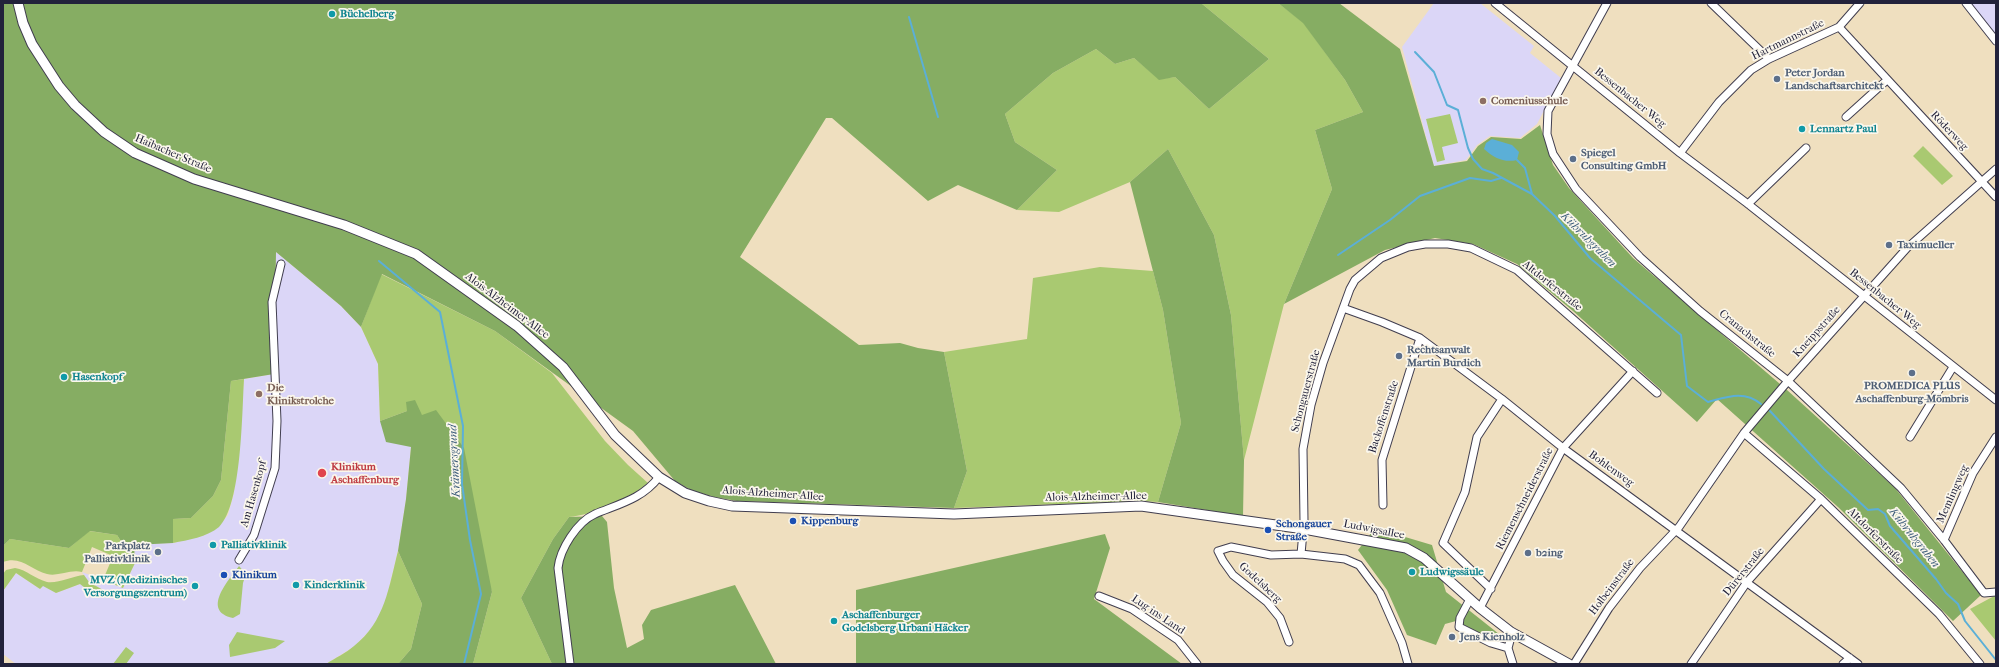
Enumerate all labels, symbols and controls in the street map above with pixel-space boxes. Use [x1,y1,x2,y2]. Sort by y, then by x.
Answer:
place label: Büchelberg [340,7,394,21]
marker: Büchelberg [327,9,337,19]
street label: Hartmannstraße [1750,17,1826,63]
street label: Bessenbacher Weg [1592,65,1668,131]
place label: Peter Jordan Landschaftsarchitekt [1785,66,1884,92]
marker: Peter Jordan Landschaftsarchitekt [1772,74,1782,84]
place label: Comeniusschule [1491,94,1568,108]
marker: Comeniusschule [1478,96,1488,106]
street label: Röderweg [1928,109,1970,153]
place label: Lennartz Paul [1810,122,1877,136]
marker: Lennartz Paul [1797,124,1807,134]
street label: Haibacher Straße [133,132,213,176]
place label: Spiegel Consulting GmbH [1581,146,1667,172]
marker: Spiegel Consulting GmbH [1568,154,1578,164]
water label: Kühruhgraben [1557,209,1619,271]
place label: Taximueller [1897,238,1954,252]
marker: Taximueller [1884,240,1894,250]
street label: Altdorferstraße [1519,258,1585,314]
street label: Bessenbacher Weg [1847,266,1923,332]
street label: Alois-Alzheimer-Allee [462,270,552,342]
street label: Kneippstraße [1791,304,1843,360]
street label: Cranachstraße [1716,307,1778,361]
place label: Rechtsanwalt Martin Burdich [1407,343,1481,369]
street label: Schongauerstraße [1289,348,1323,434]
marker: Rechtsanwalt Martin Burdich [1394,351,1404,361]
marker: PROMEDICA PLUS Aschaffenburg-Mömbris [1907,368,1917,378]
place label: Hasenkopf [72,370,122,384]
marker: Hasenkopf [59,372,69,382]
street label: Backoffenstraße [1366,379,1402,455]
place label: PROMEDICA PLUS Aschaffenburg-Mömbris [1855,379,1969,405]
place label: Die Klinikstrolche [267,381,334,407]
marker: Die Klinikstrolche [254,389,264,399]
water label: Krämersgrund [446,424,464,498]
street label: Riemenschneiderstraße [1494,446,1556,552]
street label: Bohlenweg [1586,448,1636,490]
street label: Am Hasenkopf [238,459,270,529]
place label: Klinikum Aschaffenburg [331,460,399,486]
street label: Memlingweg [1934,463,1972,525]
marker: Klinikum Aschaffenburg [316,467,328,479]
street label: Alois-Alzheimer-Allee [722,484,824,504]
street label: Alois-Alzheimer-Allee [1045,490,1147,504]
water label: Kühruhgraben [1886,505,1942,571]
street label: Altdorferstraße [1845,506,1905,566]
place label: Kippenburg [801,514,858,528]
marker: Kippenburg [788,516,798,526]
place label: Schongauer Straße [1276,517,1332,543]
street label: Ludwigsallee [1342,518,1406,542]
marker: Schongauer Straße [1263,525,1273,535]
place label: Palliativklinik [221,538,287,552]
place label: Parkplatz Palliativklinik [84,539,150,565]
marker: Palliativklinik [208,540,218,550]
street label: Dürerstraße [1720,545,1768,599]
place label: b2ing [1536,546,1563,560]
marker: Parkplatz Palliativklinik [153,547,163,557]
marker: b2ing [1523,548,1533,558]
street label: Holbeinstraße [1587,556,1637,618]
street label: Godelsberg [1236,560,1284,606]
place label: Ludwigssäule [1420,565,1484,579]
marker: Ludwigssäule [1407,567,1417,577]
place label: Klinikum [232,568,277,582]
marker: Klinikum [219,570,229,580]
place label: MVZ (Medizinisches Versorgungszentrum) [84,573,187,599]
place label: Kinderklinik [304,578,365,592]
marker: Kinderklinik [291,580,301,590]
marker: MVZ (Medizinisches Versorgungszentrum) [190,581,200,591]
street label: Lug ins Land [1129,592,1187,638]
place label: Aschaffenburger Godelsberg Urbani Häcker [842,608,968,634]
marker: Aschaffenburger Godelsberg Urbani Häcker [829,616,839,626]
place label: Jens Kienholz [1460,630,1525,644]
marker: Jens Kienholz [1447,632,1457,642]

